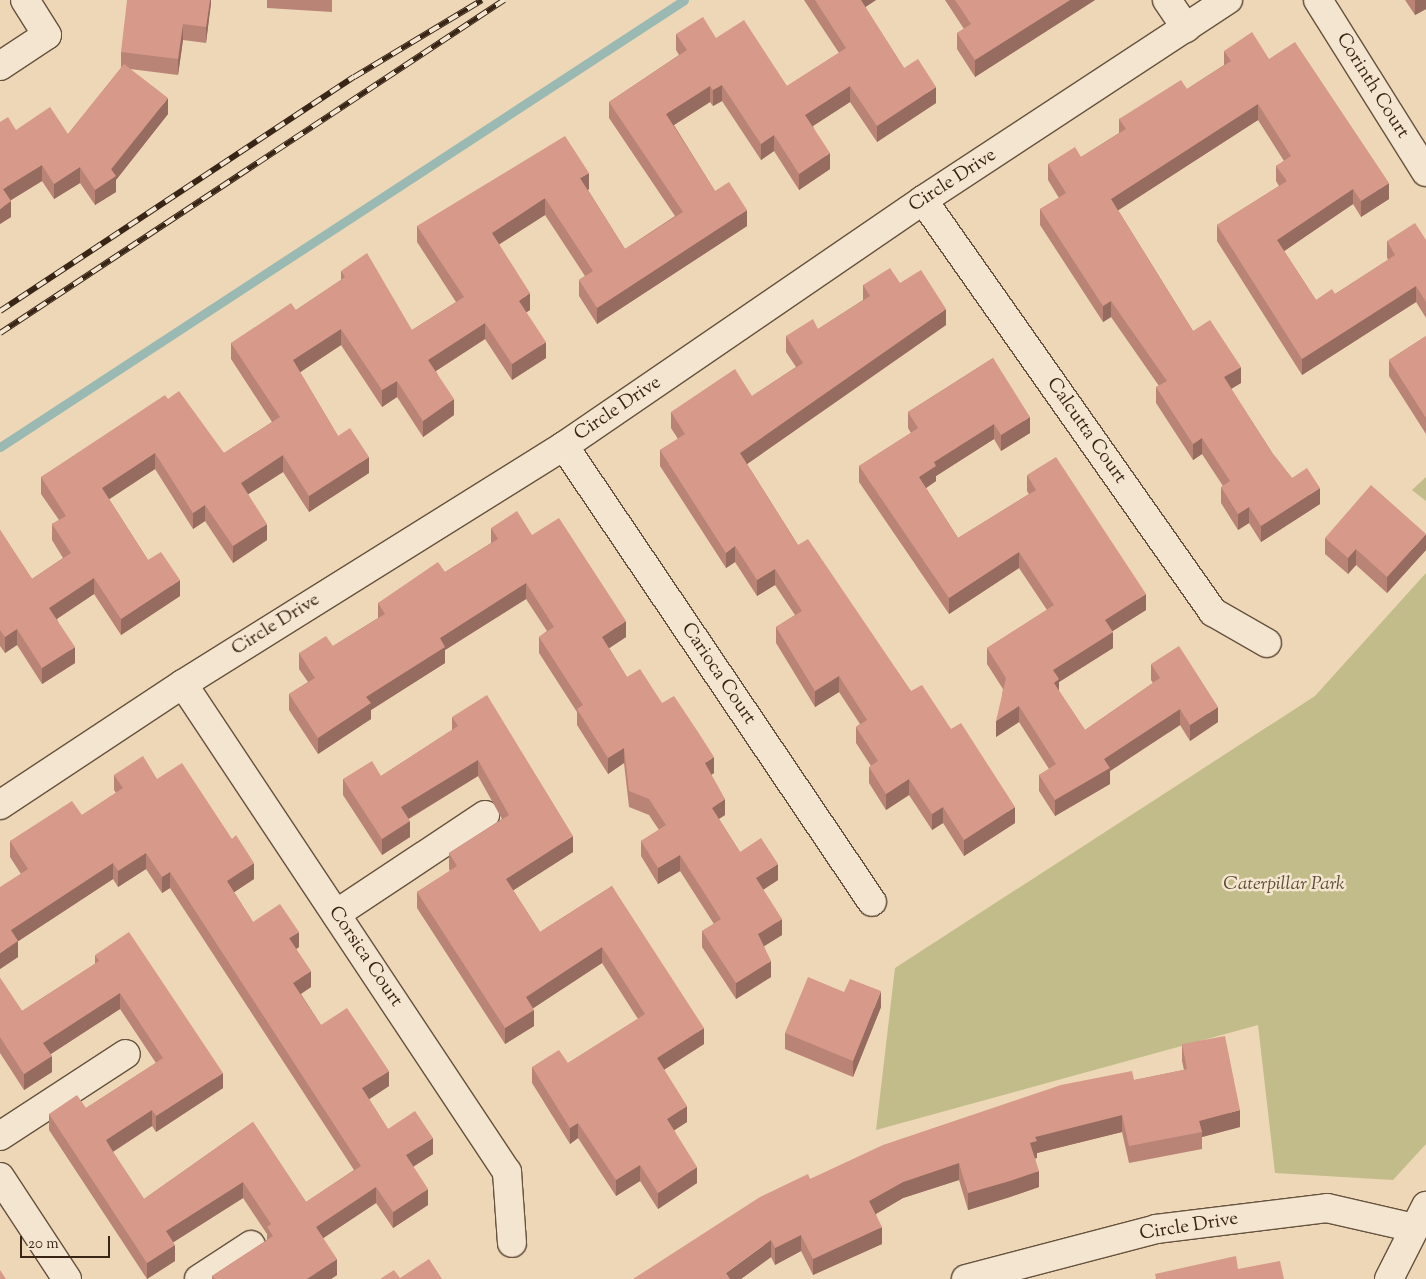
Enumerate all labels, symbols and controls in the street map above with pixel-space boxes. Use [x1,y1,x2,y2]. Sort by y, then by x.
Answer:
street label: Corinth Court [1330,29,1414,143]
street label: Circle Drive [905,144,1001,218]
street label: Circle Drive [570,372,666,446]
street label: Calcutta Court [1041,374,1131,488]
street label: Circle Drive [228,589,324,661]
street label: Carioca Court [676,619,760,729]
park label: Caterpillar Park [1223,874,1345,896]
street label: Corsica Court [323,902,407,1012]
street label: Circle Drive [1138,1208,1240,1246]
scale bar [22,1226,112,1258]
text: 20 m [28,1234,59,1255]

